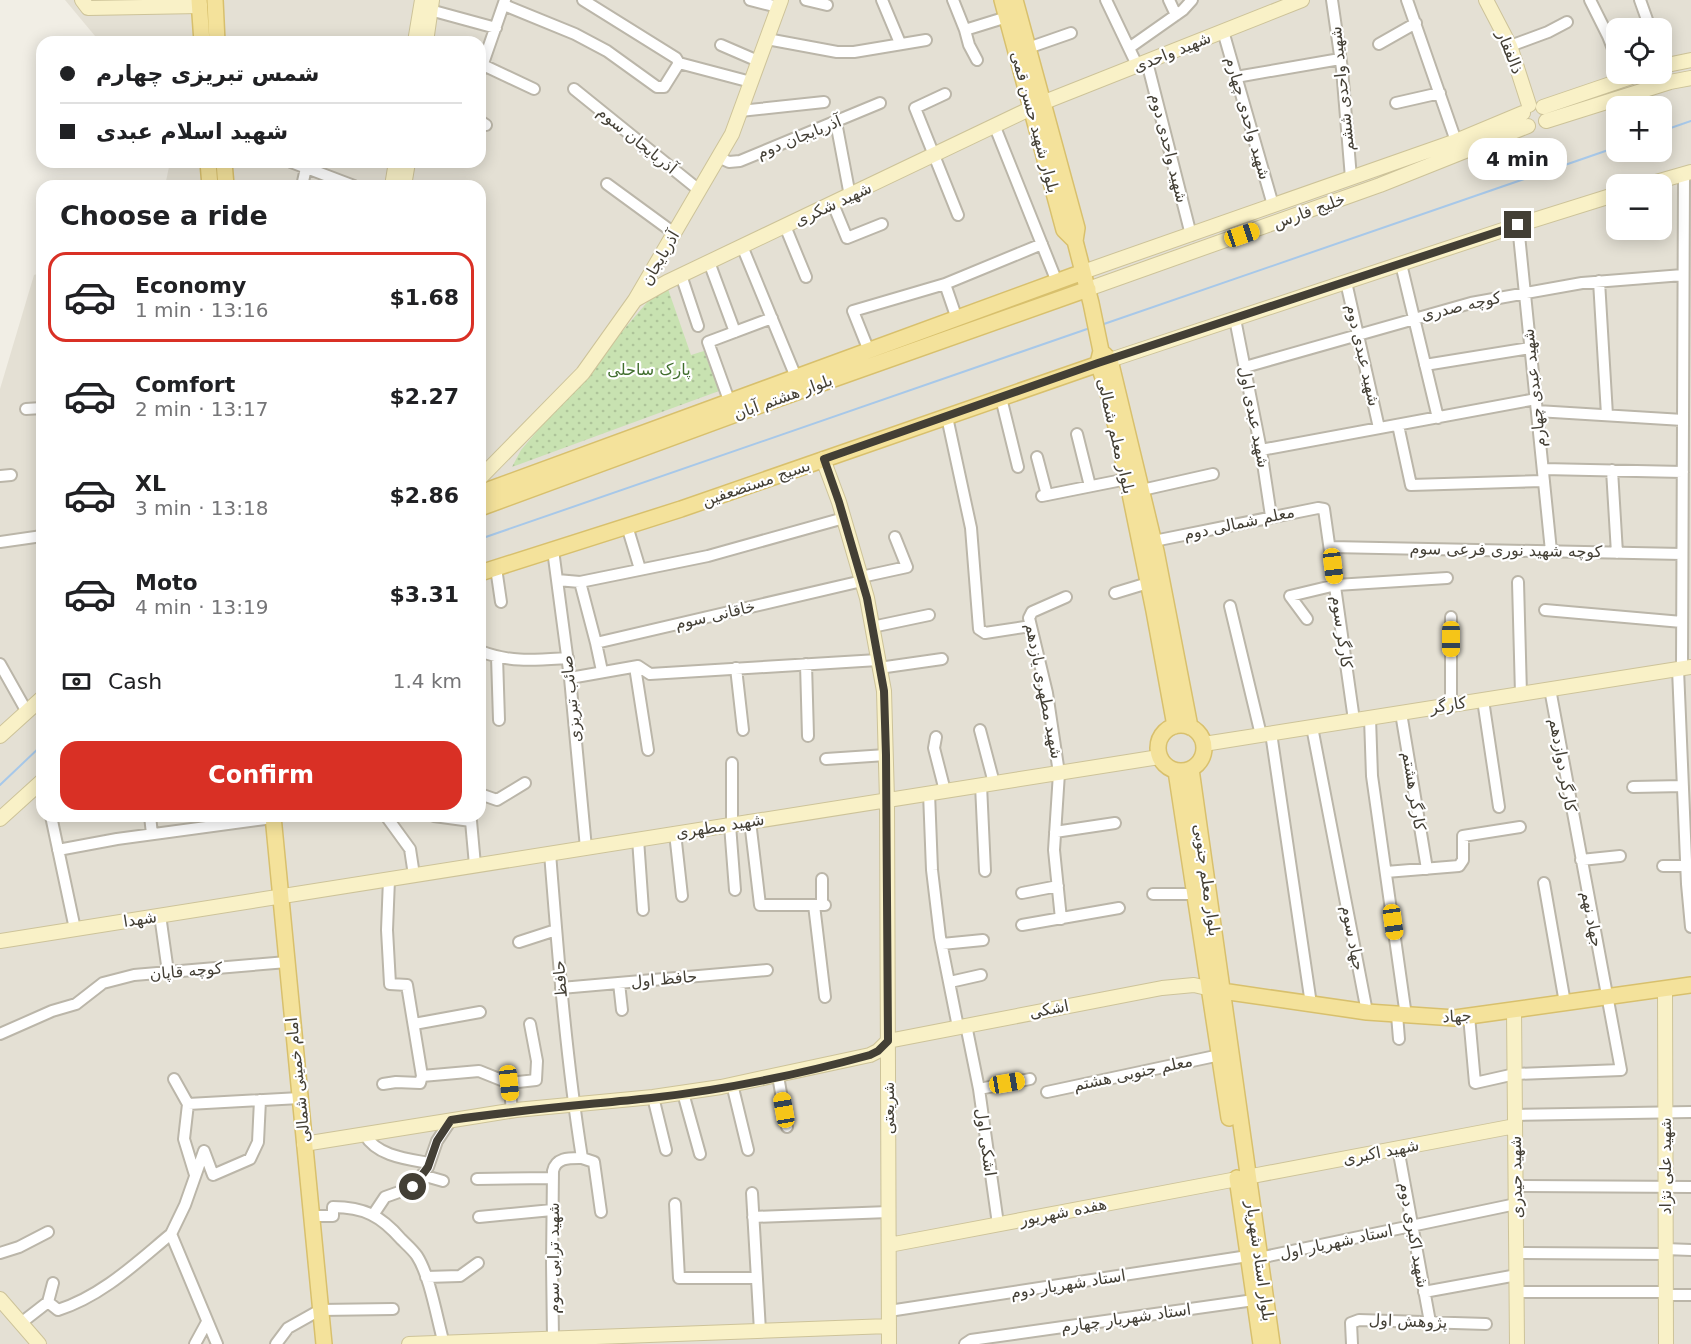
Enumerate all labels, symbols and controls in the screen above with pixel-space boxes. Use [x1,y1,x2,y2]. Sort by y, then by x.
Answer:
map controls [1606,18,1672,240]
button: locate [1606,18,1672,84]
street label: شهید واحدی ششم [1326,25,1359,152]
street label: ذالفقار [1491,27,1527,77]
street label: شهید واحدی [1130,28,1214,77]
street label: بلوار شهید حسن قمی [1006,49,1063,195]
street label: شهید واحدی چهارم [1220,54,1275,182]
text: شمس تبریزی چهارم [96,61,319,86]
street label: شهید واحدی دوم [1145,91,1192,205]
button: + [1606,96,1672,162]
street label: آذربایجان سوم [593,102,682,180]
street label: آذربایجان دوم [754,111,846,164]
text: شهید اسلام عبدی [96,119,288,144]
callout: 4 min [1468,138,1568,180]
text: 4 min [1486,147,1549,171]
button: − [1606,174,1672,240]
street label: شهید شکری [792,178,875,231]
street label: خلیج فارس [1270,189,1348,234]
text: Choose a ride [60,200,268,231]
route end [1504,211,1531,238]
car [1222,221,1262,249]
street label: آذربایجان [637,226,685,289]
icon: car [63,270,117,324]
text: Economy [135,273,246,298]
text: $1.68 [389,285,459,310]
street label: کوچه صدری [1419,287,1504,325]
text: 1 min · 13:16 [135,298,269,322]
street label: شهید عبدی دوم [1341,302,1384,408]
street label: شهید عبدی چهارم [1518,328,1551,448]
park label: پارک ساحلی [607,360,691,380]
street label: شهید عبدی اول [1234,364,1273,470]
icon: car [63,369,117,423]
street label: بلوار هشتم آبان [731,370,835,425]
text: Comfort [135,372,235,397]
street label: بلوار معلم شمالی [1092,376,1139,496]
text: $2.27 [389,384,459,409]
text: 2 min · 13:17 [135,397,269,421]
street label: بسیج مستضعفین [699,456,813,511]
icon: car [63,468,117,522]
text: XL [135,471,166,496]
text: $2.86 [389,483,459,508]
text: 3 min · 13:18 [135,496,269,520]
street label: معلم شمالی دوم [1182,502,1296,545]
street label: کوچه شهید نوری فرعی سوم [1410,539,1603,562]
car [1322,547,1344,585]
icon: car [63,567,117,621]
text: Moto [135,570,198,595]
text: $3.31 [389,582,459,607]
street label: کارگر سوم [1326,594,1357,670]
text: 4 min · 13:19 [135,595,269,619]
street label: خاقانی سوم [673,597,757,634]
car [1442,621,1460,657]
street label: شهید مطهری یازدهم [1021,622,1066,761]
street label: صائب تبریزی [557,654,586,744]
icon: cash [60,665,93,698]
text: Cash [108,669,162,694]
text: 1.4 km [393,669,462,693]
street label: کارگر [1427,693,1468,718]
street label: کارگر دوازدهم [1544,717,1581,814]
button: Confirm [60,741,462,810]
street label: کارگر هشتم [1397,750,1430,832]
street label: شهید مطهری [674,810,766,843]
street label: بلوار معلم جنوبی [1189,823,1224,938]
street label: جهاد نهم [1576,889,1607,949]
car [1382,903,1404,941]
street label: جهاد سوم [1336,904,1369,972]
street label: شهدا [122,907,158,932]
street label: کوچه قاپان [149,958,224,985]
street label: حافظ [549,959,571,999]
street label: حافظ اول [630,967,698,992]
street label: اشکی [1028,996,1070,1022]
street label: جهاد [1442,1006,1472,1027]
street label: امام خمینی شمالی [282,1016,314,1144]
street label: معلم جنوبی هشتم [1072,1051,1195,1096]
car [498,1064,520,1102]
car [988,1071,1026,1095]
street label: شریعتی [879,1082,899,1134]
car [772,1091,796,1129]
street label: اشکی اول [971,1107,1000,1178]
street label: شهید علی نژاد [1656,1117,1676,1215]
street label: شهید اکبری [1341,1135,1421,1170]
street label: شهید حیدری [1506,1136,1527,1218]
route start [399,1173,426,1200]
street label: شهید اکبری دوم [1394,1181,1433,1290]
street label: هفده شهریور [1017,1194,1108,1231]
street label: بلوار استاد شهریار [1241,1198,1278,1323]
street label: شهید ترابی سوم [544,1202,564,1314]
street label: استاد شهریار اول [1278,1221,1395,1264]
street label: استاد شهریار دوم [1009,1266,1127,1303]
street label: استاد شهریار چهارم [1060,1299,1192,1338]
street label: پژوهش اول [1368,1310,1448,1333]

